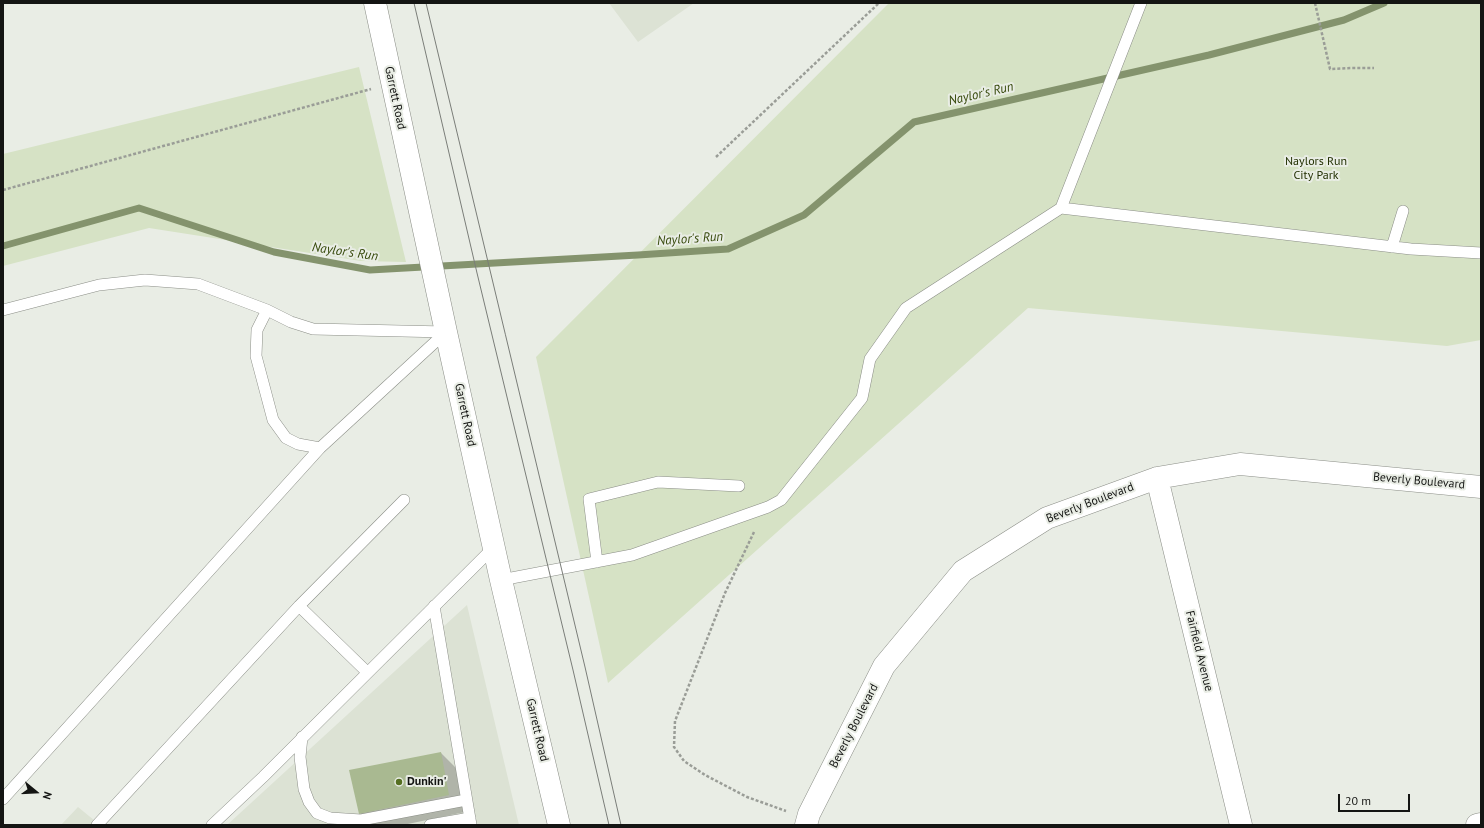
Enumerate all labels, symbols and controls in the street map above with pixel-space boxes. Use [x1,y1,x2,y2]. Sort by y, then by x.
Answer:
street label: Garrett Road [381,65,409,131]
water label: Naylor's Run [947,79,1015,109]
park label: Naylors Run City Park [1285,155,1347,183]
water label: Naylor's Run [656,229,724,249]
water label: Naylor's Run [311,240,379,264]
street label: Garrett Road [451,382,479,448]
street label: Beverly Boulevard [1372,470,1466,492]
street label: Beverly Boulevard [1044,480,1136,526]
street label: Fairfield Avenue [1182,609,1216,693]
street label: Beverly Boulevard [827,682,881,770]
street label: Garrett Road [523,697,551,763]
north arrow [16,772,56,812]
place label: Dunkin' [407,775,446,789]
marker: Dunkin' [394,777,404,787]
scale bar [1340,786,1412,812]
text: N [40,790,55,801]
text: 20 m [1345,793,1371,808]

